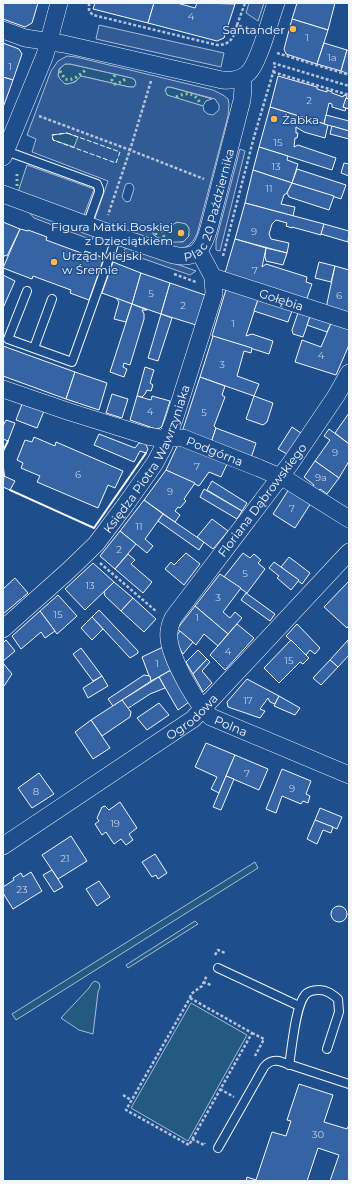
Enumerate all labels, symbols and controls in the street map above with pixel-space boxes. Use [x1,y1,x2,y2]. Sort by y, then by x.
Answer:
house number: 4 [188,10,195,23]
place label: Santander [222,22,285,37]
marker: Santander [288,24,298,34]
house number: 1 [305,31,309,44]
house number: 1a [327,51,337,64]
house number: 1 [8,60,12,73]
house number: 2 [306,94,312,107]
place label: Żabka [282,112,319,127]
marker: Żabka [269,114,279,124]
house number: 15 [273,136,283,149]
street label: Plac 20 Października [182,147,237,264]
house number: 13 [271,160,281,173]
house number: 11 [265,182,273,195]
place label: Figura Matki Boskiej z Dzieciątkiem [51,219,173,248]
house number: 9 [251,225,257,238]
marker: Figura Matki Boskiej z Dzieciątkiem [176,228,186,238]
place label: Urząd Miejski w Śremie [62,248,142,277]
marker: Urząd Miejski w Śremie [49,257,59,267]
house number: 7 [252,264,258,277]
street label: Gołębia [257,285,306,313]
house number: 5 [148,287,154,300]
house number: 6 [336,289,342,302]
house number: 2 [180,299,186,312]
house number: 1 [231,317,235,330]
house number: 4 [318,349,325,362]
house number: 3 [219,358,225,371]
street label: Księdza Piotra Wawrzyniaka [100,383,192,536]
house number: 4 [147,405,154,418]
house number: 5 [201,406,207,419]
street label: Podgórna [184,433,246,469]
street label: Floriana Dąbrowskiego [214,440,310,560]
house number: 9 [332,446,338,459]
house number: 7 [194,460,200,473]
house number: 6 [75,468,81,481]
house number: 9a [315,471,327,484]
house number: 9 [167,485,173,498]
house number: 7 [289,502,295,515]
house number: 11 [135,520,143,533]
house number: 2 [116,543,122,556]
house number: 5 [242,567,248,580]
house number: 13 [85,579,95,592]
house number: 3 [215,591,221,604]
house number: 15 [53,608,63,621]
house number: 1 [195,611,199,624]
house number: 4 [225,645,232,658]
house number: 15 [284,654,294,667]
house number: 1 [155,657,159,670]
street label: Ogrodowa [163,690,220,743]
house number: 17 [243,694,253,707]
street label: Polna [212,712,250,739]
house number: 7 [244,767,250,780]
house number: 9 [289,782,295,795]
house number: 8 [33,785,39,798]
house number: 19 [110,817,120,830]
house number: 21 [60,852,70,865]
house number: 23 [16,883,28,896]
house number: 30 [312,1128,325,1141]

